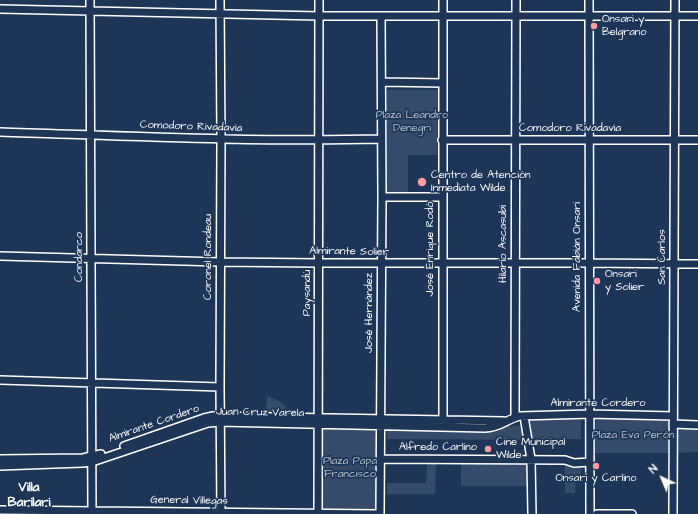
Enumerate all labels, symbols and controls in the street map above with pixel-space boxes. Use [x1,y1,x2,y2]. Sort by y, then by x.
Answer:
place label: Onsari y Belgrano [602,13,647,39]
marker: Onsari y Belgrano [589,21,599,31]
park label: Plaza Leandro Denegri [376,109,448,135]
street label: Comodoro Rivadavia [140,119,242,135]
street label: Comodoro Rivadavia [519,122,621,136]
place label: Centro de Atención Inmediata Wilde [431,169,531,195]
marker: Centro de Atención Inmediata Wilde [416,176,428,188]
street label: José Enrique Rodó [424,201,438,297]
street label: Avenida Fabián Onsari [571,202,585,312]
street label: Hilario Ascasubi [497,205,511,283]
street label: Coronel Rondeau [202,214,216,300]
street label: San Carlos [656,229,670,285]
street label: Condarco [73,232,87,282]
street label: Almirante Solier [309,245,389,259]
place label: Onsari y Solier [605,268,644,294]
street label: Paysandú [301,270,315,316]
street label: José Hernández [363,273,377,353]
marker: Onsari y Solier [592,276,602,286]
street label: Almirante Cordero [551,397,645,411]
street label: Almirante Cordero [107,402,201,446]
street label: Juan Cruz Varela [216,406,304,420]
park label: Plaza Eva Perón [592,429,674,443]
place label: Cine Municipal Wilde [496,436,565,462]
street label: Alfredo Carlino [399,441,477,455]
marker: Cine Municipal Wilde [483,444,493,454]
park label: Plaza Papa Francisco [323,455,377,481]
north arrow [642,458,682,498]
marker: Onsari y Carlino [591,461,601,471]
text: N [646,461,661,477]
place label: Onsari y Carlino [555,472,637,486]
district label: Villa Barilari [8,480,50,511]
street label: General Villegas [150,494,228,508]

